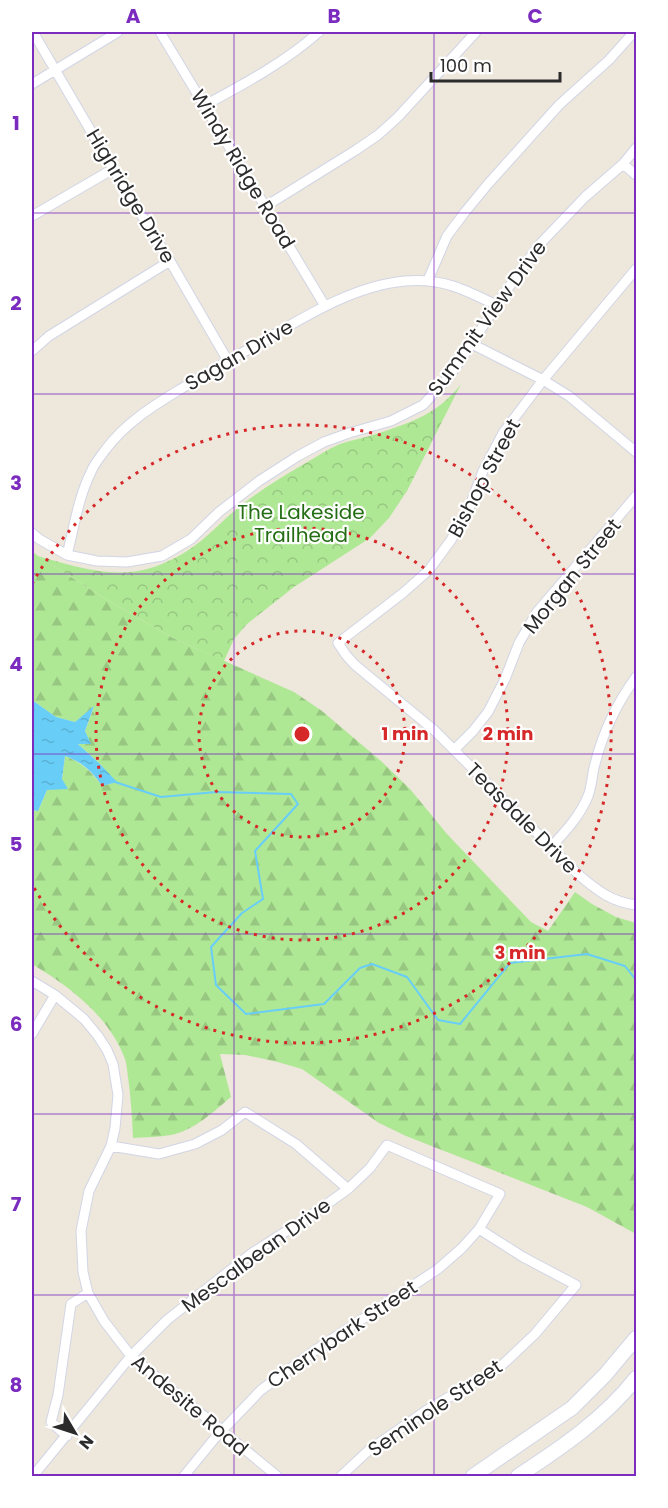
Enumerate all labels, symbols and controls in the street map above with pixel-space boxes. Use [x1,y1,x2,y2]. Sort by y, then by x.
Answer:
text: A [126,2,141,30]
text: B [327,2,341,30]
text: C [527,2,543,30]
scale bar [431,45,560,83]
text: 100 m [440,53,492,78]
street label: Windy Ridge Road [184,84,302,254]
text: 1 [12,109,20,137]
street label: Highridge Drive [80,123,182,269]
street label: Summit View Drive [421,235,553,401]
text: 2 [10,289,22,317]
street label: Sagan Drive [180,313,298,397]
street label: Bishop Street [441,414,527,542]
text: 3 [10,469,22,497]
park label: The Lakeside Trailhead [237,498,365,549]
street label: Morgan Street [517,512,627,640]
text: 4 [9,650,23,678]
text: 1 min [381,721,429,746]
text: 2 min [483,721,533,746]
centre of rings [292,724,312,744]
street label: Teasdale Drive [460,756,584,880]
text: 5 [10,830,23,858]
text: 3 min [494,940,546,965]
text: 6 [10,1010,22,1038]
text: 7 [11,1190,22,1218]
street label: Mescalbean Drive [176,1191,336,1319]
street label: Cherrybark Street [261,1273,423,1395]
street label: Andesite Road [126,1348,254,1462]
street label: Seminole Street [362,1353,508,1463]
text: 8 [10,1371,22,1399]
north arrow [45,1403,105,1463]
text: N [74,1430,99,1454]

